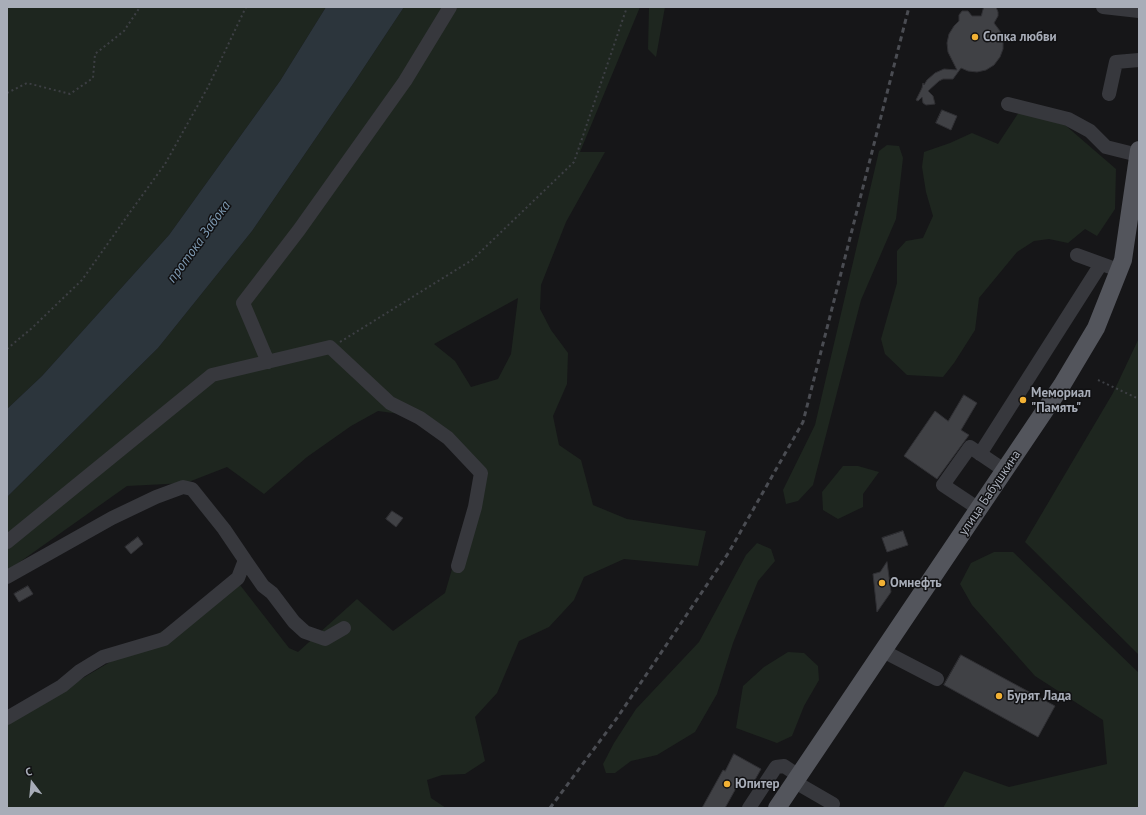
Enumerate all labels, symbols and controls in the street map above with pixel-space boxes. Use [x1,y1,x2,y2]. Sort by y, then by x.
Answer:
place label: Сопка любви [983,29,1057,45]
marker: Сопка любви [970,32,980,42]
water label: протока Забока [164,198,234,286]
place label: Мемориал "Память" [1031,385,1091,416]
marker: Мемориал "Память" [1018,395,1028,405]
street label: улица Бабушкина [956,447,1024,539]
place label: Омнефть [890,575,942,591]
marker: Омнефть [877,578,887,588]
place label: Бурят Лада [1007,688,1071,704]
marker: Бурят Лада [994,691,1004,701]
north arrow [12,763,52,803]
text: С [24,764,34,779]
place label: Юпитер [735,776,780,792]
marker: Юпитер [722,779,732,789]

